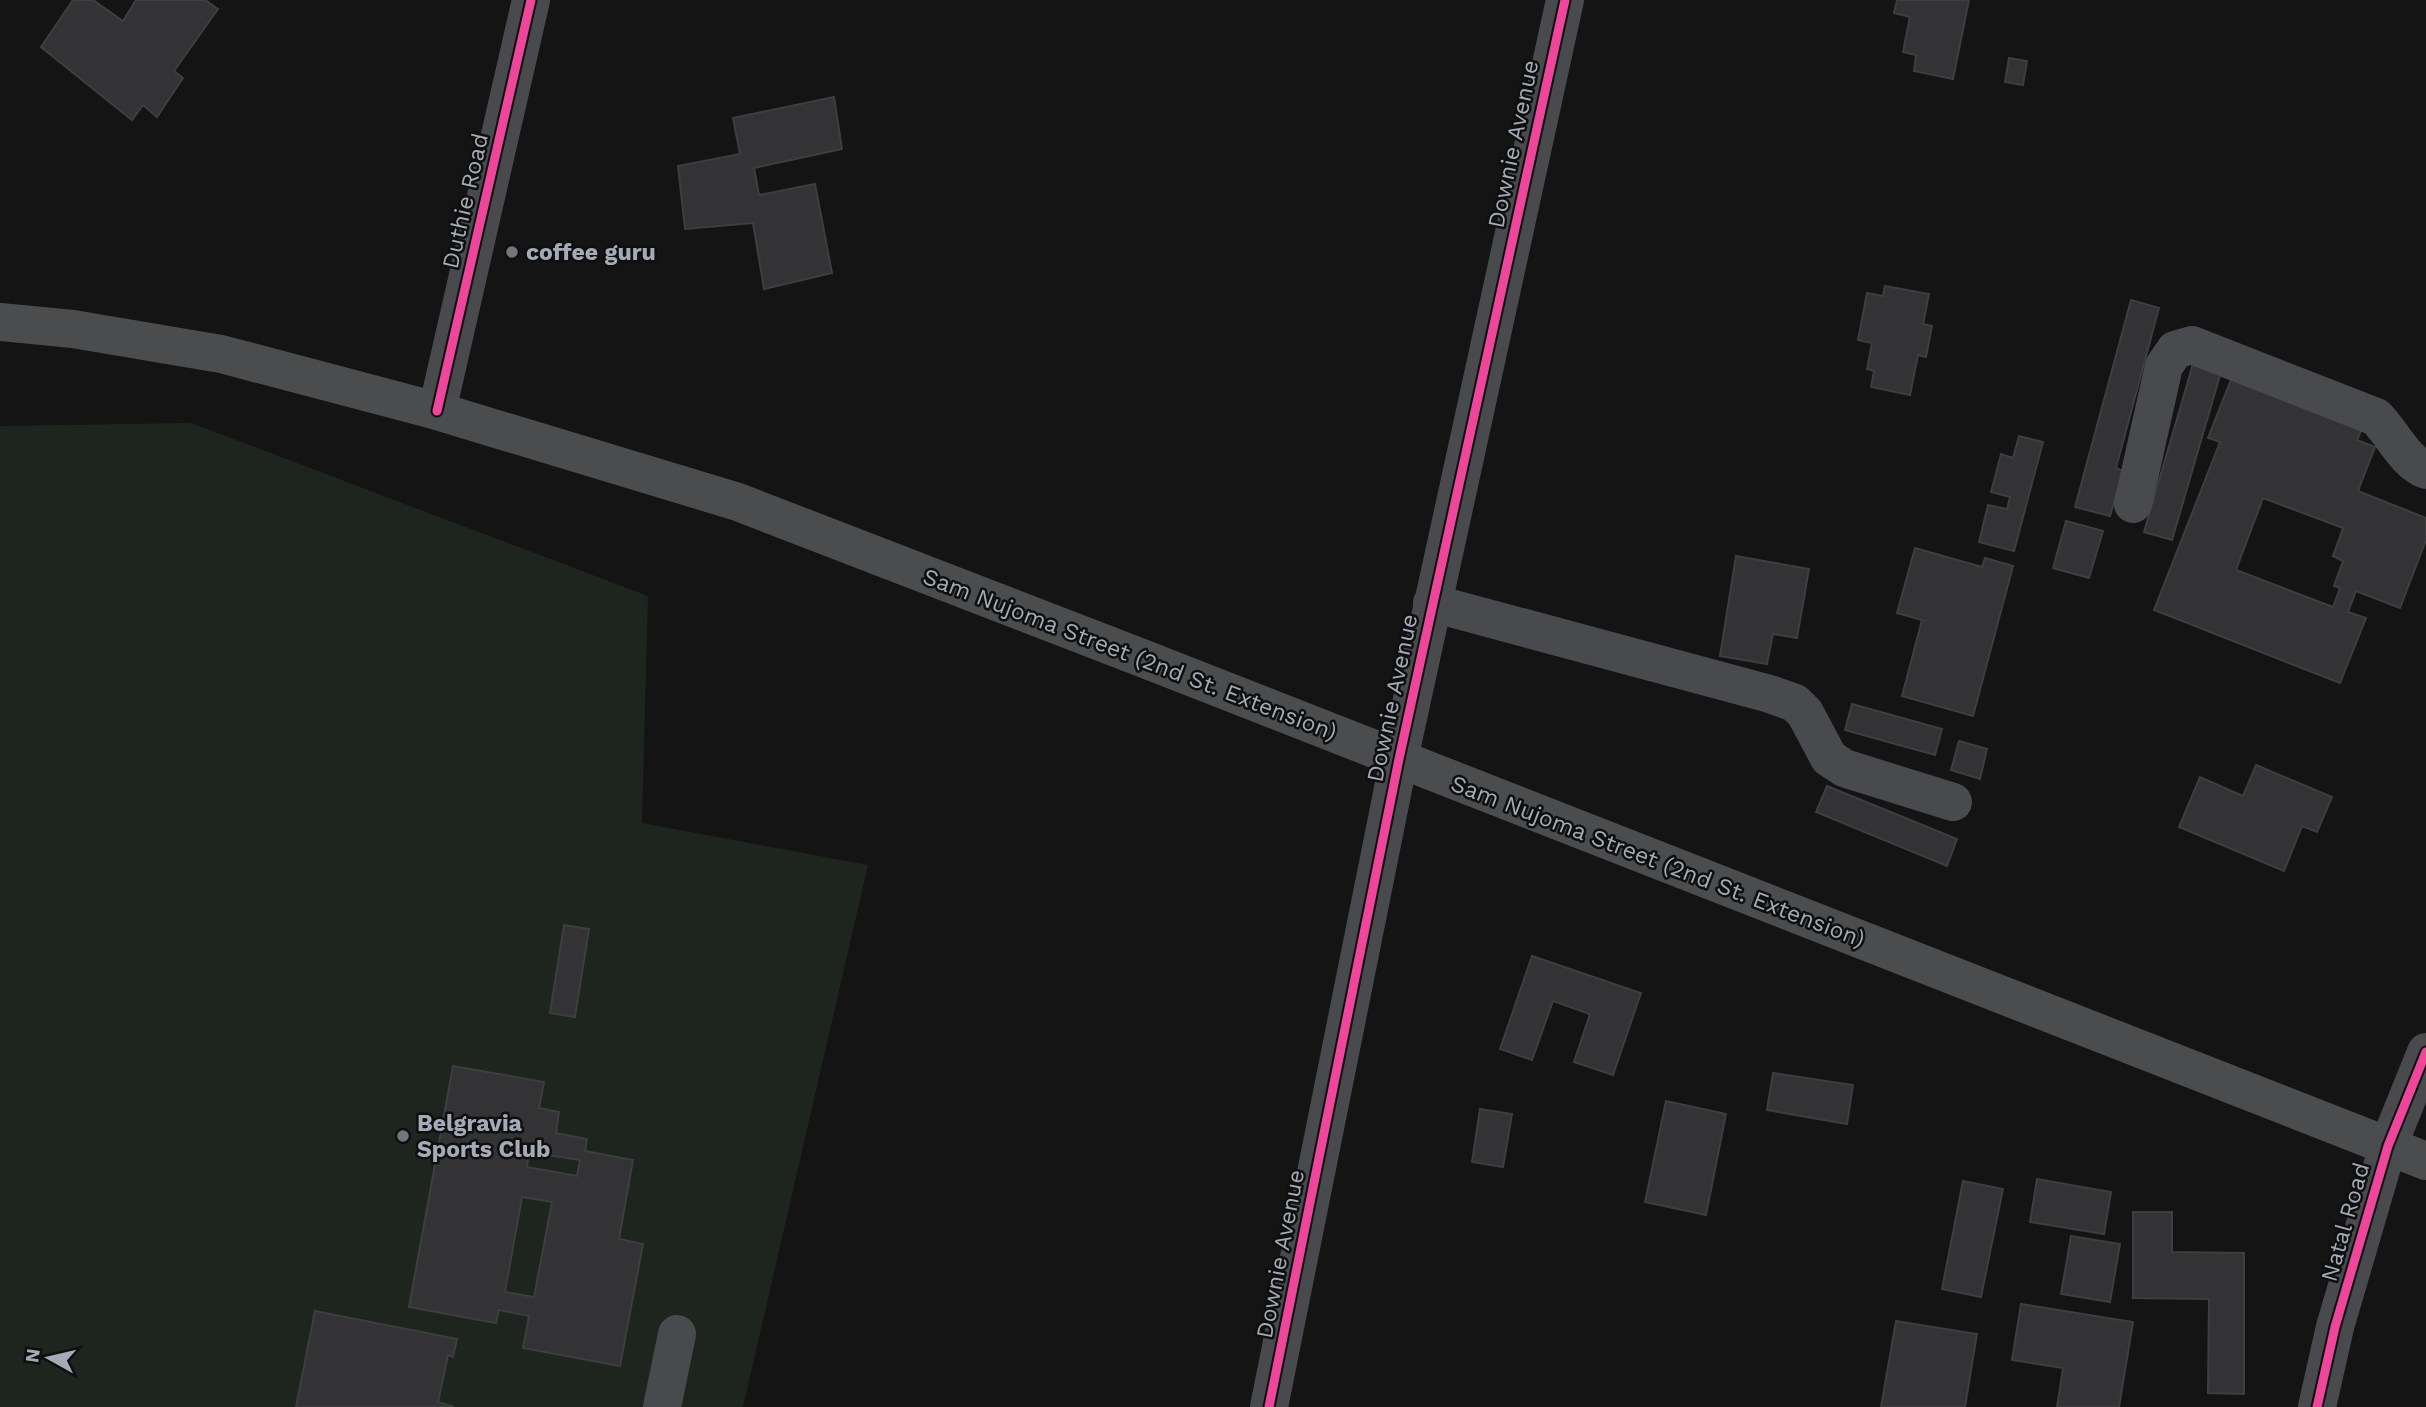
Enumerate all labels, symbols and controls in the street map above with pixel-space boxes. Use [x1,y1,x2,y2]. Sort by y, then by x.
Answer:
street label: Downie Avenue [1482,58,1544,231]
street label: Duthie Road [437,131,494,271]
place label: coffee guru [526,239,656,266]
marker: coffee guru [504,244,520,260]
street label: Sam Nujoma Street (2nd St. Extension) [919,563,1340,746]
street label: Downie Avenue [1361,612,1423,785]
street label: Sam Nujoma Street (2nd St. Extension) [1447,770,1868,953]
place label: Belgravia Sports Club [417,1110,550,1163]
marker: Belgravia Sports Club [395,1128,411,1144]
street label: Natal Road [2316,1160,2375,1285]
street label: Downie Avenue [1251,1168,1310,1341]
north arrow [14,1323,84,1393]
text: N [20,1347,45,1364]

